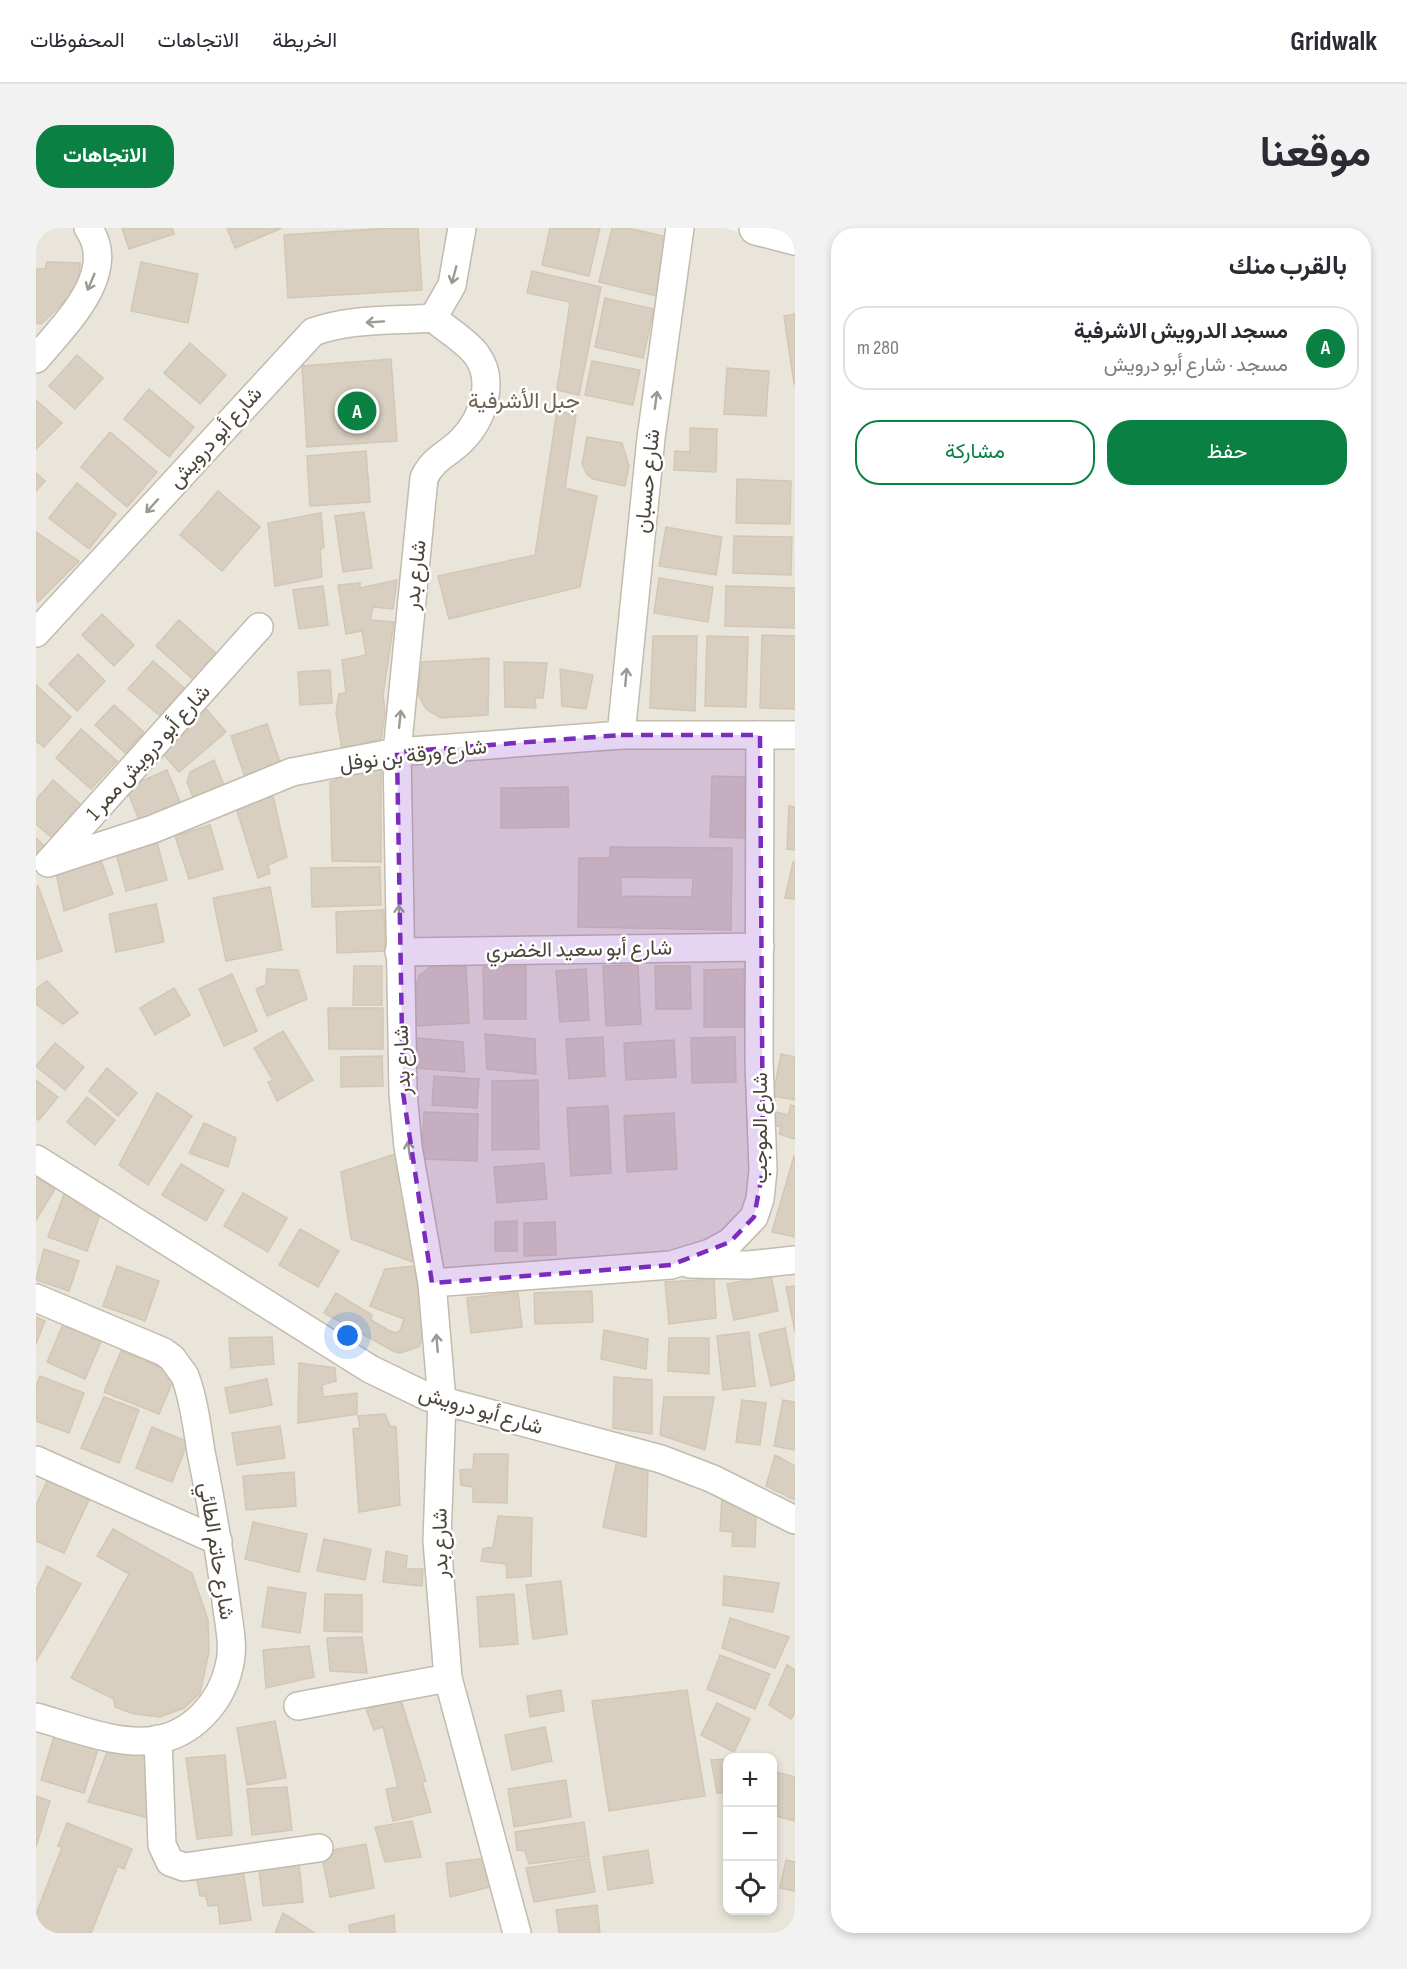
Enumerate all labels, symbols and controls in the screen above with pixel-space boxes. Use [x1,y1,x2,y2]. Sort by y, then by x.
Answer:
text: Gridwalk [1290,25,1377,58]
text: المحفوظات [30,28,125,53]
text: الاتجاهات [158,28,239,53]
text: الخريطة [272,28,337,53]
button: الاتجاهات [36,125,174,188]
text: موقعنا [1260,128,1371,179]
text: بالقرب منك [1229,251,1347,282]
one-way arrow [448,265,460,284]
one-way arrow [85,273,96,291]
one-way arrow [365,317,385,328]
text: مسجد الدرويش الاشرفية [1074,318,1288,345]
text: 280 m [857,336,899,360]
text: A [1321,336,1330,360]
text: مسجد · شارع أبو درويش [1104,353,1288,377]
street label: شارع أبو درويش [163,381,268,494]
pin: A [338,388,376,434]
district label: جبل الأشرفية [468,388,580,415]
one-way arrow [651,390,662,410]
button: مشاركة [855,420,1095,485]
button: حفظ [1107,420,1347,485]
street label: شارع حسبان [630,428,666,534]
one-way arrow [145,498,159,513]
street label: شارع بدر [399,539,433,612]
one-way arrow [621,668,632,687]
street label: شارع أبو درويش ممر 1 [81,680,216,826]
one-way arrow [395,709,406,729]
street label: شارع ورقة بن نوفل [338,734,488,778]
one-way arrow [393,904,405,924]
street label: شارع أبو سعيد الخضري [486,935,672,968]
street label: شارع بدر [389,1024,417,1096]
street label: شارع الموجب [748,1072,774,1184]
one-way arrow [403,1141,414,1161]
your location [333,1321,362,1350]
one-way arrow [431,1334,442,1354]
street label: شارع أبو درويش [416,1381,546,1441]
street label: شارع حاتم الطائي [189,1481,240,1622]
street label: شارع بدر [427,1508,455,1579]
map controls [723,1753,777,1915]
button: + [723,1753,777,1807]
button: − [723,1807,777,1861]
button: locate [723,1861,777,1915]

